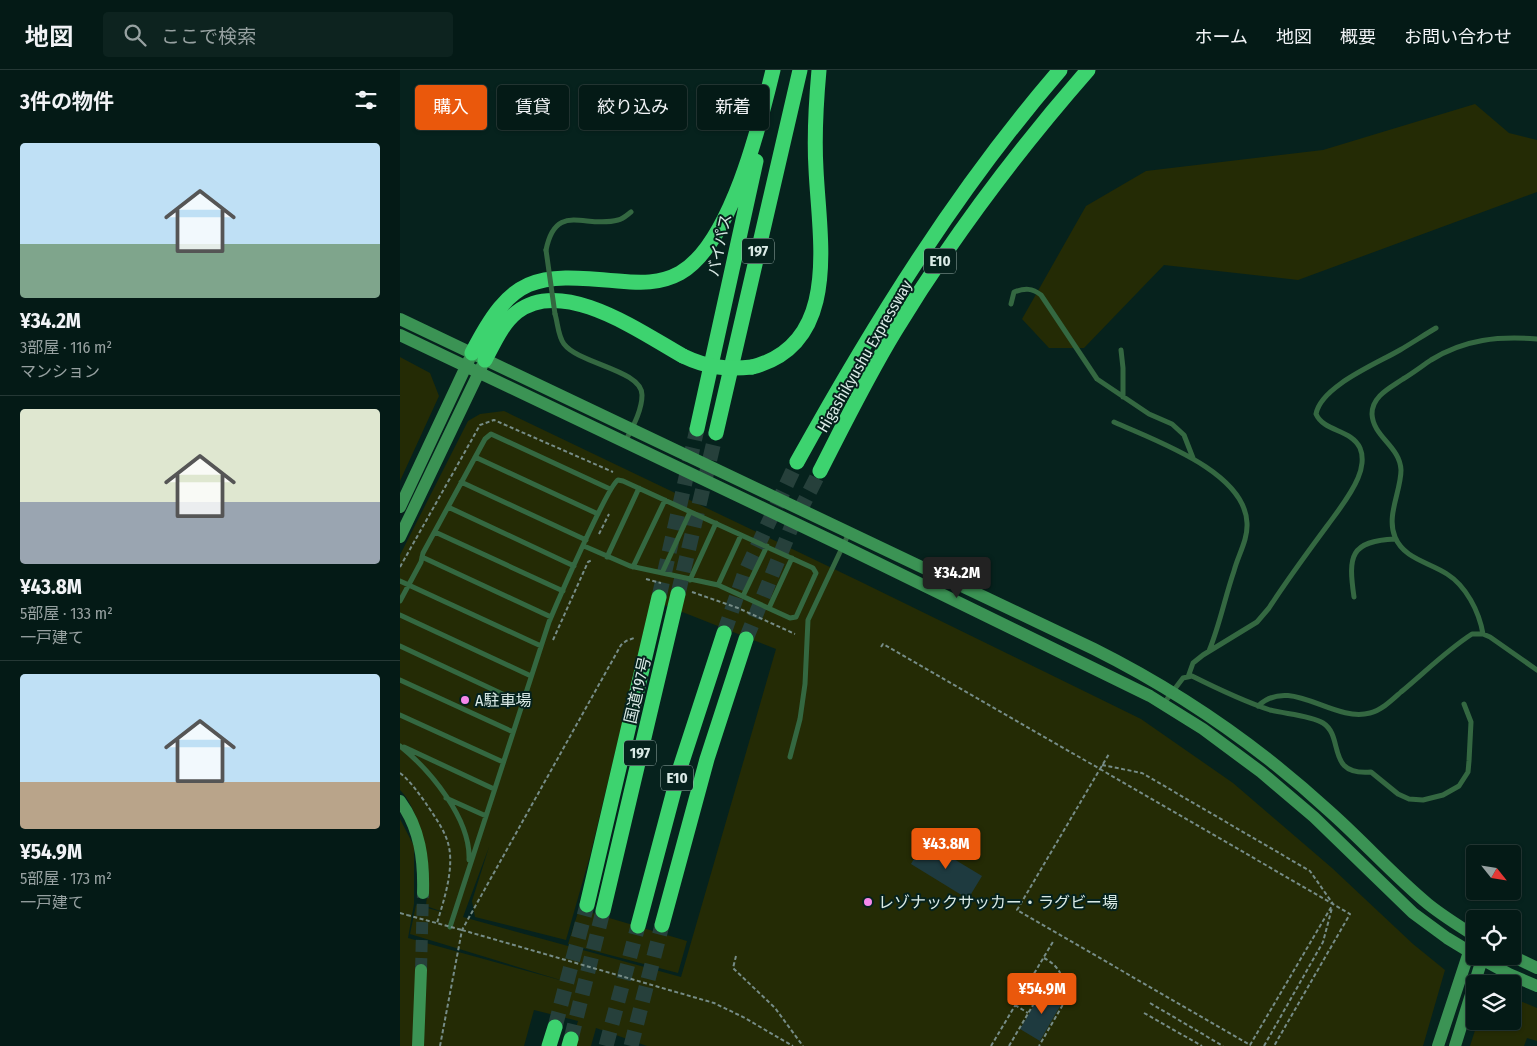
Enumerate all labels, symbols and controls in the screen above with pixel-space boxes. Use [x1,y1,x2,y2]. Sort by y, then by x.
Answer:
search box [103,12,453,57]
icon: search [121,21,149,49]
text: 地図 [25,23,73,51]
text: ここで検索 [161,25,256,48]
text: ホーム [1195,26,1248,48]
text: 地図 [1276,26,1312,48]
text: 概要 [1340,26,1376,48]
text: お問い合わせ [1404,26,1512,48]
chip: 購入 [415,85,487,130]
chip: 賃貸 [497,85,569,130]
chip: 絞り込み [579,85,687,130]
chip: 新着 [697,85,769,130]
icon: filters [352,86,380,114]
text: 3件の物件 [20,89,114,115]
icon: home [155,176,245,266]
street label: バイパス [704,212,735,278]
road number: 197 [742,238,774,264]
road number: E10 [924,248,956,274]
street label: Higashikyushu Expressway [813,276,916,436]
text: ¥34.2M [20,308,81,334]
text: 3部屋 · 116 m² [20,338,112,357]
text: マンション [20,362,100,381]
icon: home [155,441,245,531]
pin: ¥34.2M [916,556,998,599]
text: ¥34.2M [934,563,980,582]
text: ¥43.8M [20,574,82,600]
text: 5部屋 · 133 m² [20,604,113,623]
text: 一戸建て [20,628,84,647]
street label: 国道197号 [621,655,654,726]
place label: A駐車場 [475,691,531,710]
marker: A駐車場 [459,694,471,706]
icon: home [155,706,245,796]
road number: 197 [624,740,656,766]
road number: E10 [661,766,693,790]
pin: ¥43.8M [905,828,987,870]
text: ¥43.8M [922,834,970,853]
text: ¥54.9M [20,839,82,865]
north arrow [1466,845,1521,900]
map controls [1466,845,1521,1030]
text: 5部屋 · 173 m² [20,869,112,888]
text: 一戸建て [20,893,84,912]
place label: レゾナックサッカー・ラグビー場 [878,893,1118,912]
marker: レゾナックサッカー・ラグビー場 [862,896,874,908]
button: locate [1466,910,1521,965]
pin: ¥54.9M [1001,972,1083,1015]
button: layers [1466,975,1521,1030]
text: ¥54.9M [1018,979,1066,998]

